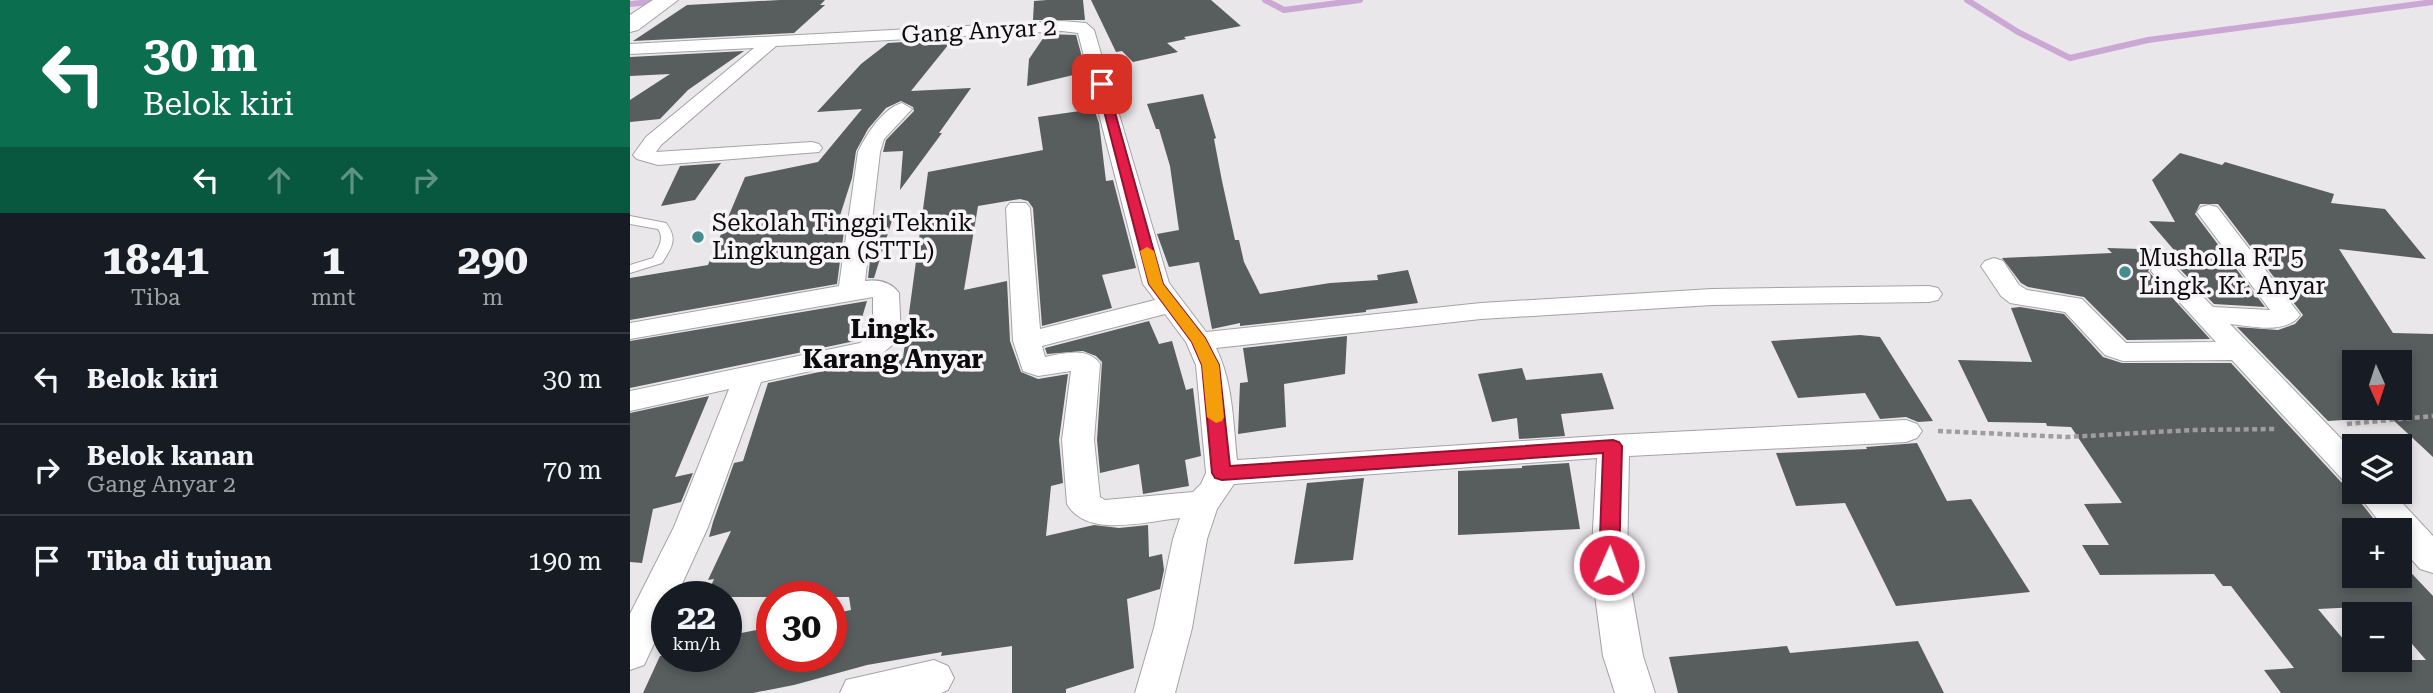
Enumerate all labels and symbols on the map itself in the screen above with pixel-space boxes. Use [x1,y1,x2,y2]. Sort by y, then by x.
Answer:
street label: Gang Anyar 2 [901,13,1057,49]
pin [1072,54,1132,114]
place label: Sekolah Tinggi Teknik Lingkungan (STTL) [712,209,973,265]
marker: Sekolah Tinggi Teknik Lingkungan (STTL) [690,229,706,245]
place label: Musholla RT 5 Lingk. Kr. Anyar [2139,244,2325,300]
marker: Musholla RT 5 Lingk. Kr. Anyar [2117,264,2133,280]
district label: Lingk. Karang Anyar [803,314,984,374]
north arrow [2342,350,2412,420]
position arrow [1572,528,1646,602]
speed limit sign: 30 [756,581,847,672]

